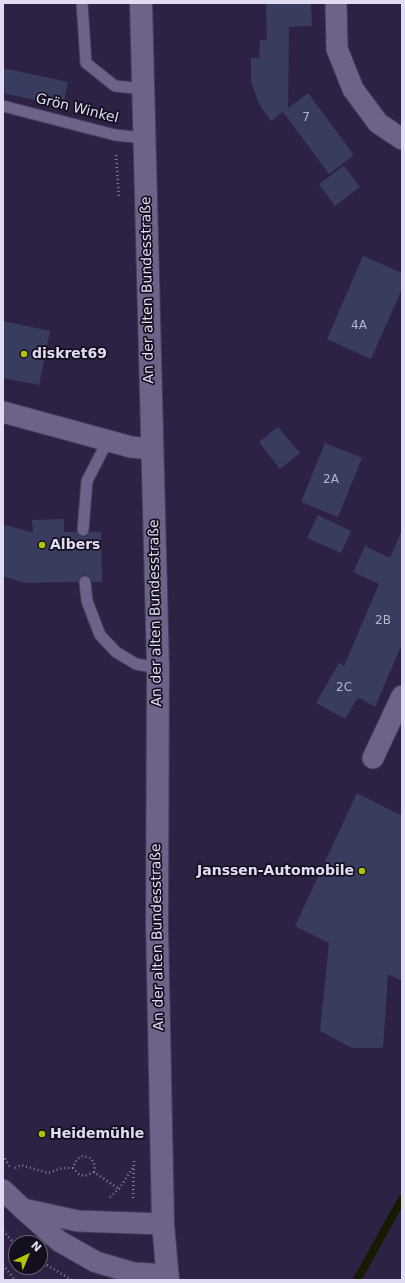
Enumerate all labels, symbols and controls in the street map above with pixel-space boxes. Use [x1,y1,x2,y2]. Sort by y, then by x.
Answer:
street label: Grön Winkel [34,91,120,127]
house number: 7 [302,111,310,125]
street label: An der alten Bundesstraße [138,196,158,384]
house number: 4A [351,319,367,333]
place label: diskret69 [32,346,107,362]
marker: diskret69 [19,349,29,359]
house number: 2A [323,473,339,487]
street label: An der alten Bundesstraße [146,519,166,707]
place label: Albers [50,537,100,553]
marker: Albers [37,540,47,550]
house number: 2B [375,614,391,628]
house number: 2C [336,681,352,695]
street label: An der alten Bundesstraße [148,843,168,1031]
place label: Janssen-Automobile [197,863,354,879]
marker: Janssen-Automobile [357,866,367,876]
place label: Heidemühle [50,1126,144,1142]
marker: Heidemühle [37,1129,47,1139]
north arrow [8,1235,48,1275]
text: N [28,1239,44,1255]

